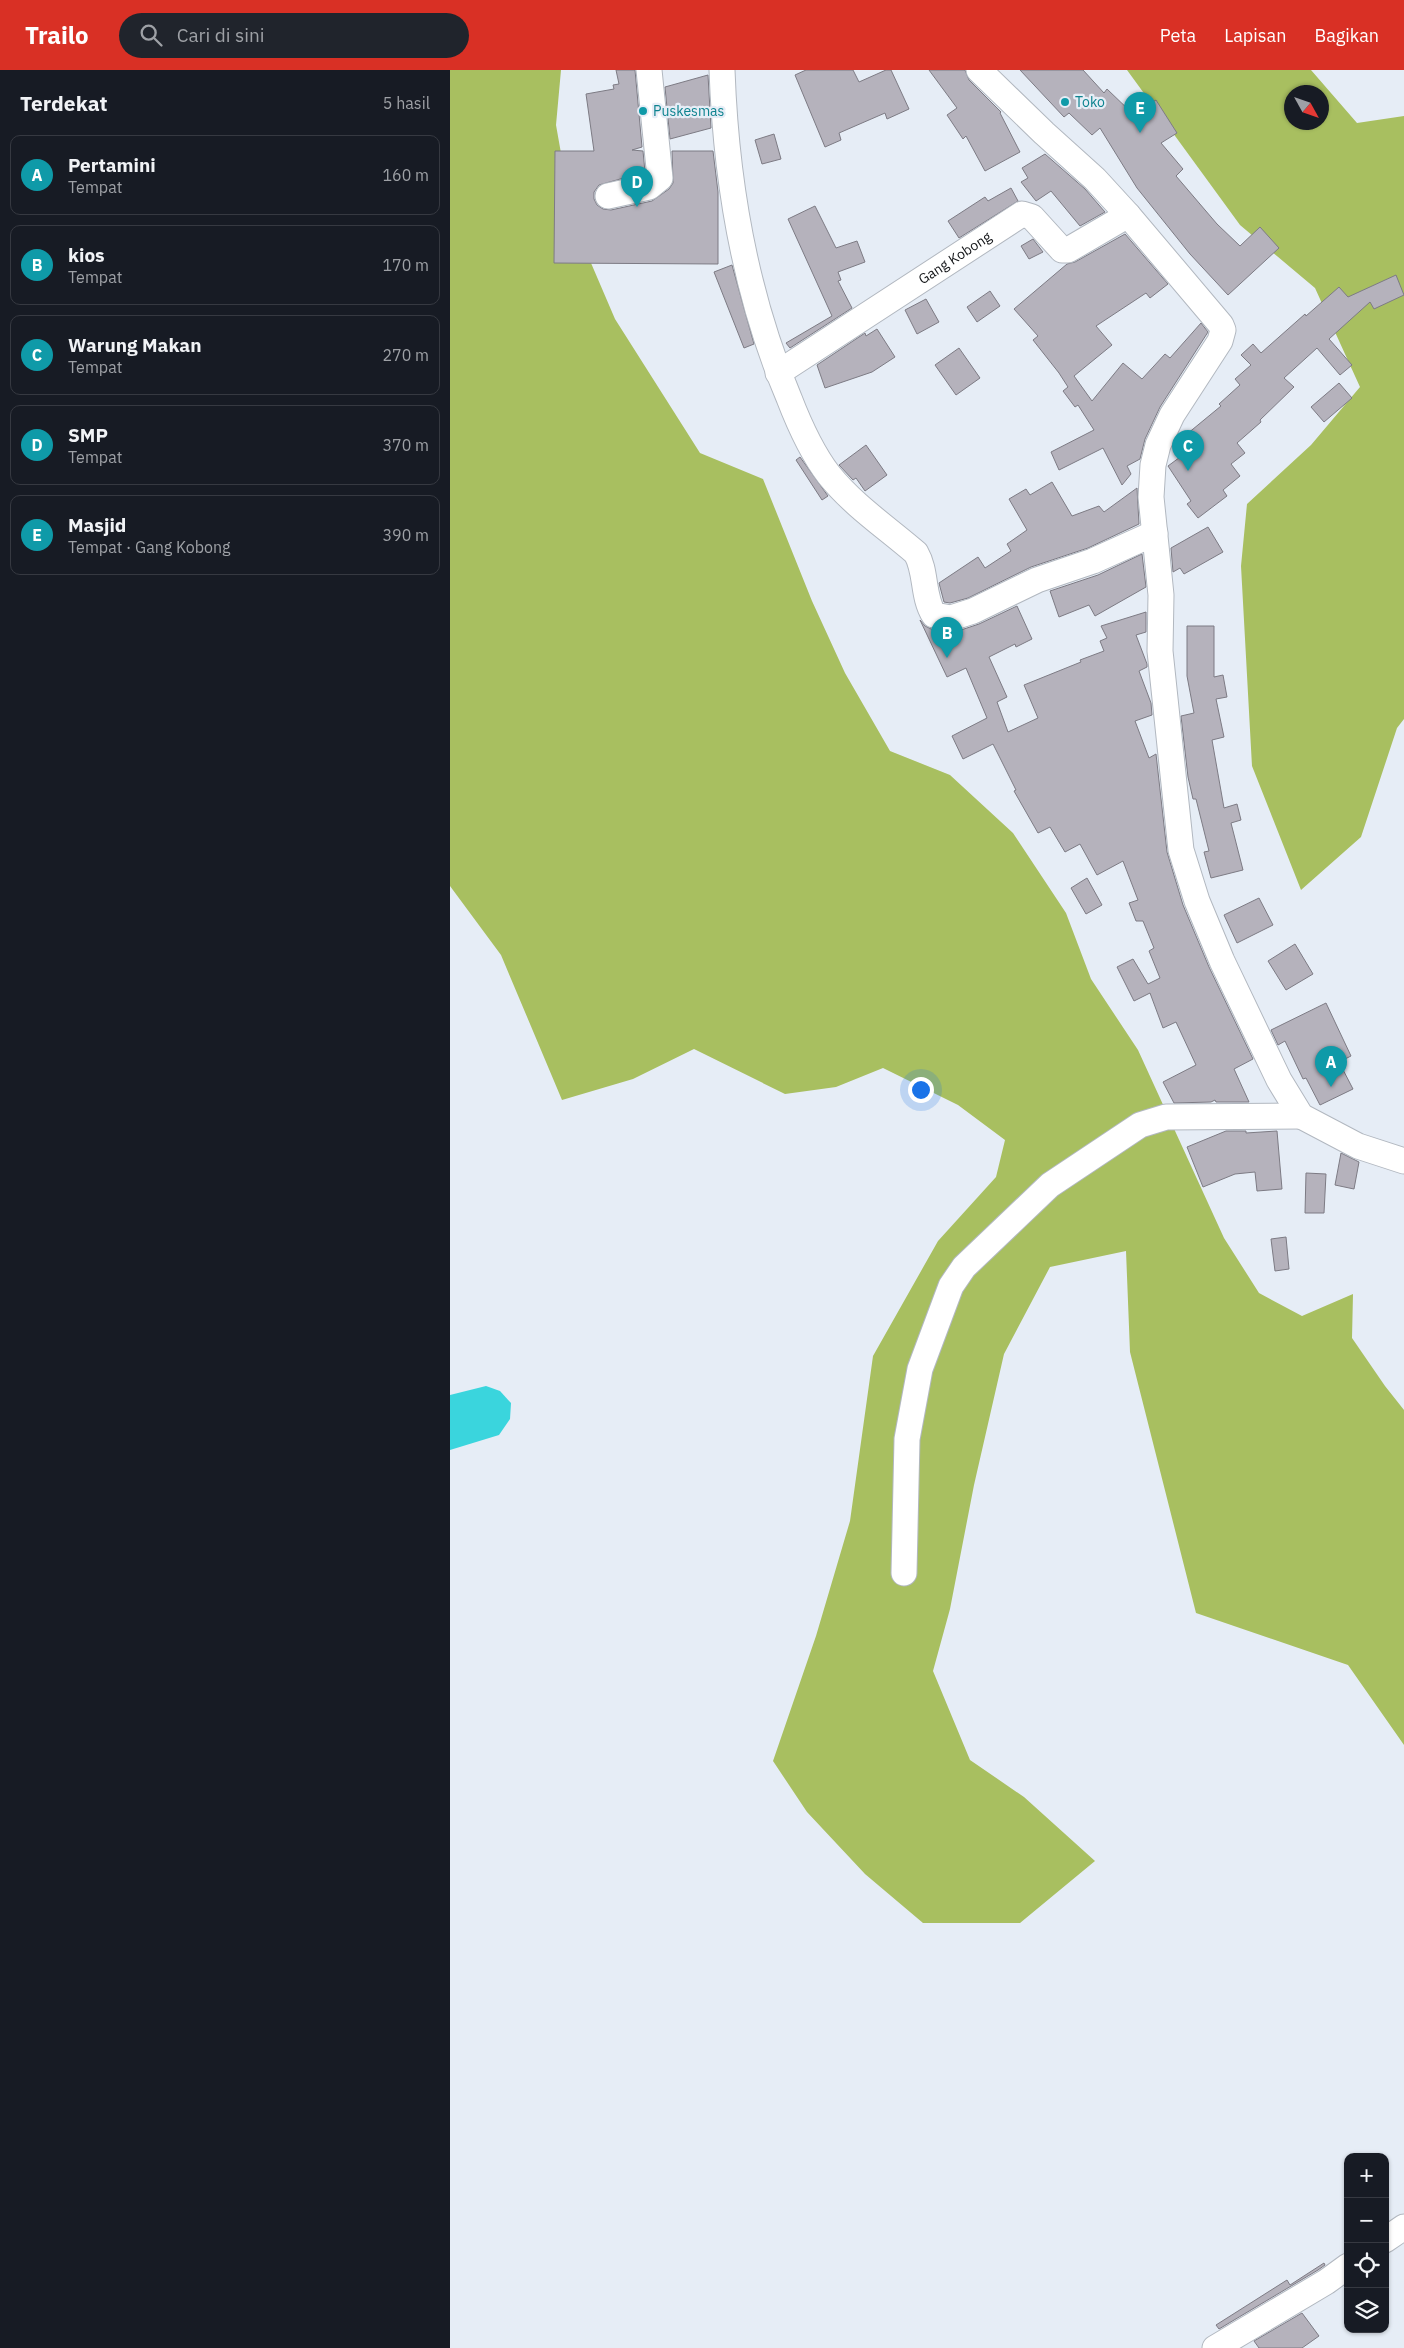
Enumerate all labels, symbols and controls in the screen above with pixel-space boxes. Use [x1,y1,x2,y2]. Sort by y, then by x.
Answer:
search box [119,13,469,58]
text: Trailo [25,19,89,51]
icon: search [137,21,165,49]
text: Cari di sini [177,23,265,47]
text: Peta [1160,24,1196,47]
text: Lapisan [1224,24,1286,47]
text: Bagikan [1314,24,1379,47]
north arrow [1284,85,1329,130]
text: Terdekat [20,89,108,117]
pin: E [1124,92,1156,133]
text: 5 hasil [383,93,430,113]
place label: Toko [1075,93,1105,111]
marker: Toko [1059,96,1071,108]
place label: Puskesmas [653,102,725,120]
marker: Puskesmas [637,105,649,117]
text: Pertamini [68,153,156,177]
text: A [32,165,42,185]
text: 160 m [382,165,429,185]
pin: D [621,166,653,207]
text: Tempat [68,177,122,197]
street label: Gang Kobong [915,227,995,288]
text: kios [68,243,105,267]
text: B [32,255,42,275]
text: 170 m [382,255,429,275]
text: Tempat [68,267,122,287]
text: Warung Makan [68,333,202,357]
text: C [32,345,42,365]
text: 270 m [382,345,429,365]
text: Tempat [68,357,122,377]
text: SMP [68,423,108,447]
pin: C [1172,430,1204,471]
text: D [31,435,43,455]
text: 370 m [382,435,429,455]
text: Tempat [68,447,122,467]
text: Masjid [68,513,126,537]
text: E [32,525,42,545]
text: 390 m [382,525,429,545]
text: Tempat · Gang Kobong [68,537,231,557]
pin: B [931,617,963,658]
pin: A [1315,1046,1347,1087]
your location [908,1077,934,1103]
map controls [1344,2153,1389,2333]
button: + [1344,2153,1389,2198]
button: − [1344,2198,1389,2243]
button: locate [1344,2243,1389,2288]
button: layers [1344,2288,1389,2333]

